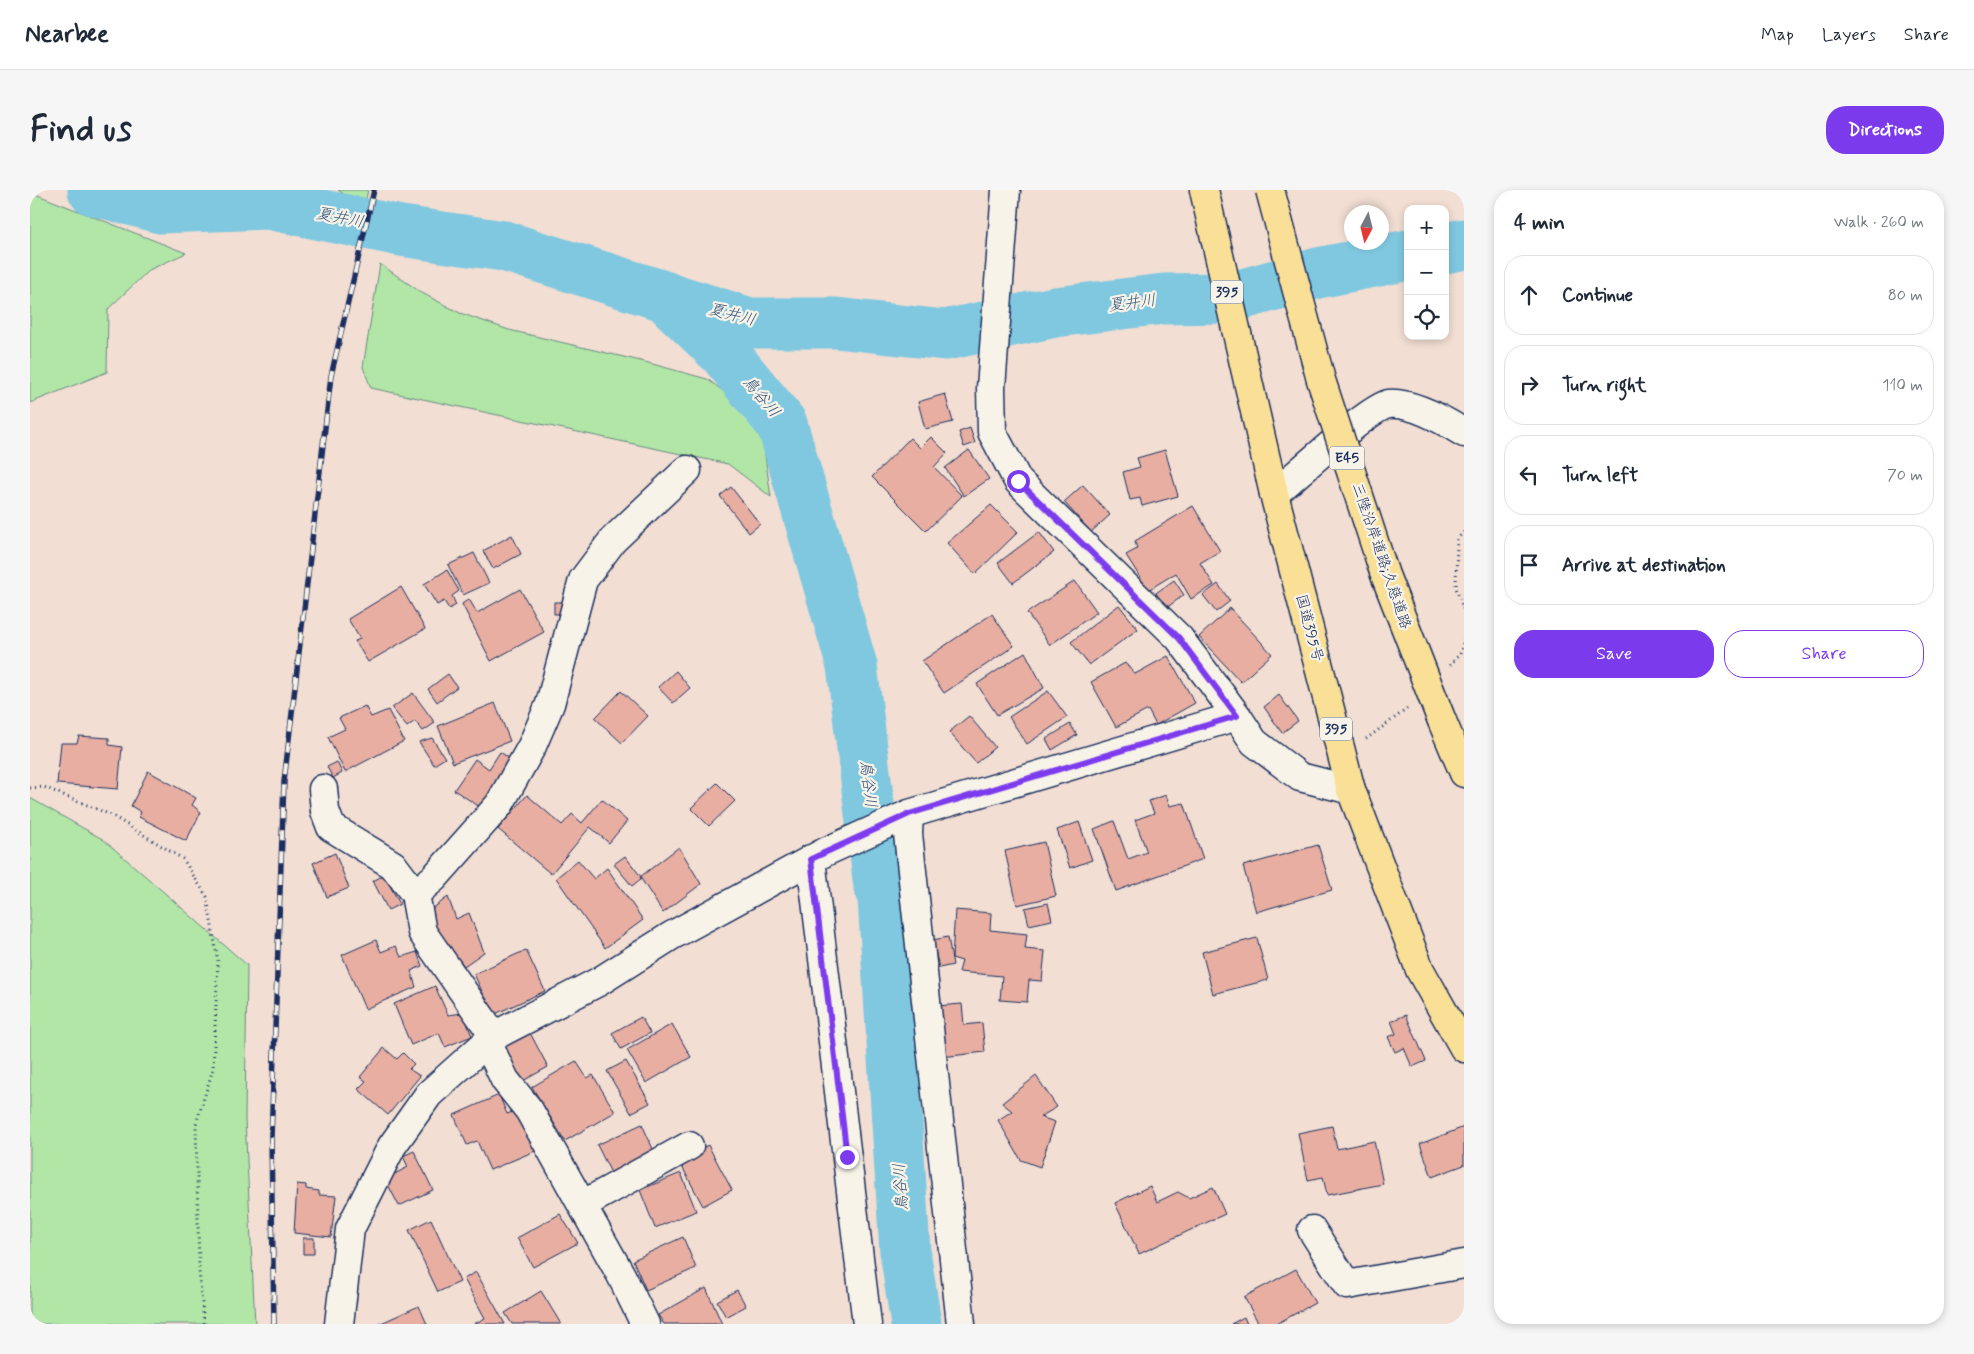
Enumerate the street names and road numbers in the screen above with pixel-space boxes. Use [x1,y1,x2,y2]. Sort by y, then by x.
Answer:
road number: 395 [1211,280,1243,304]
road number: E45 [1330,446,1364,470]
street label: 三陸沿岸道路;久慈道路 [1347,480,1415,632]
street label: 国道395号 [1290,592,1328,664]
road number: 395 [1320,718,1352,740]

